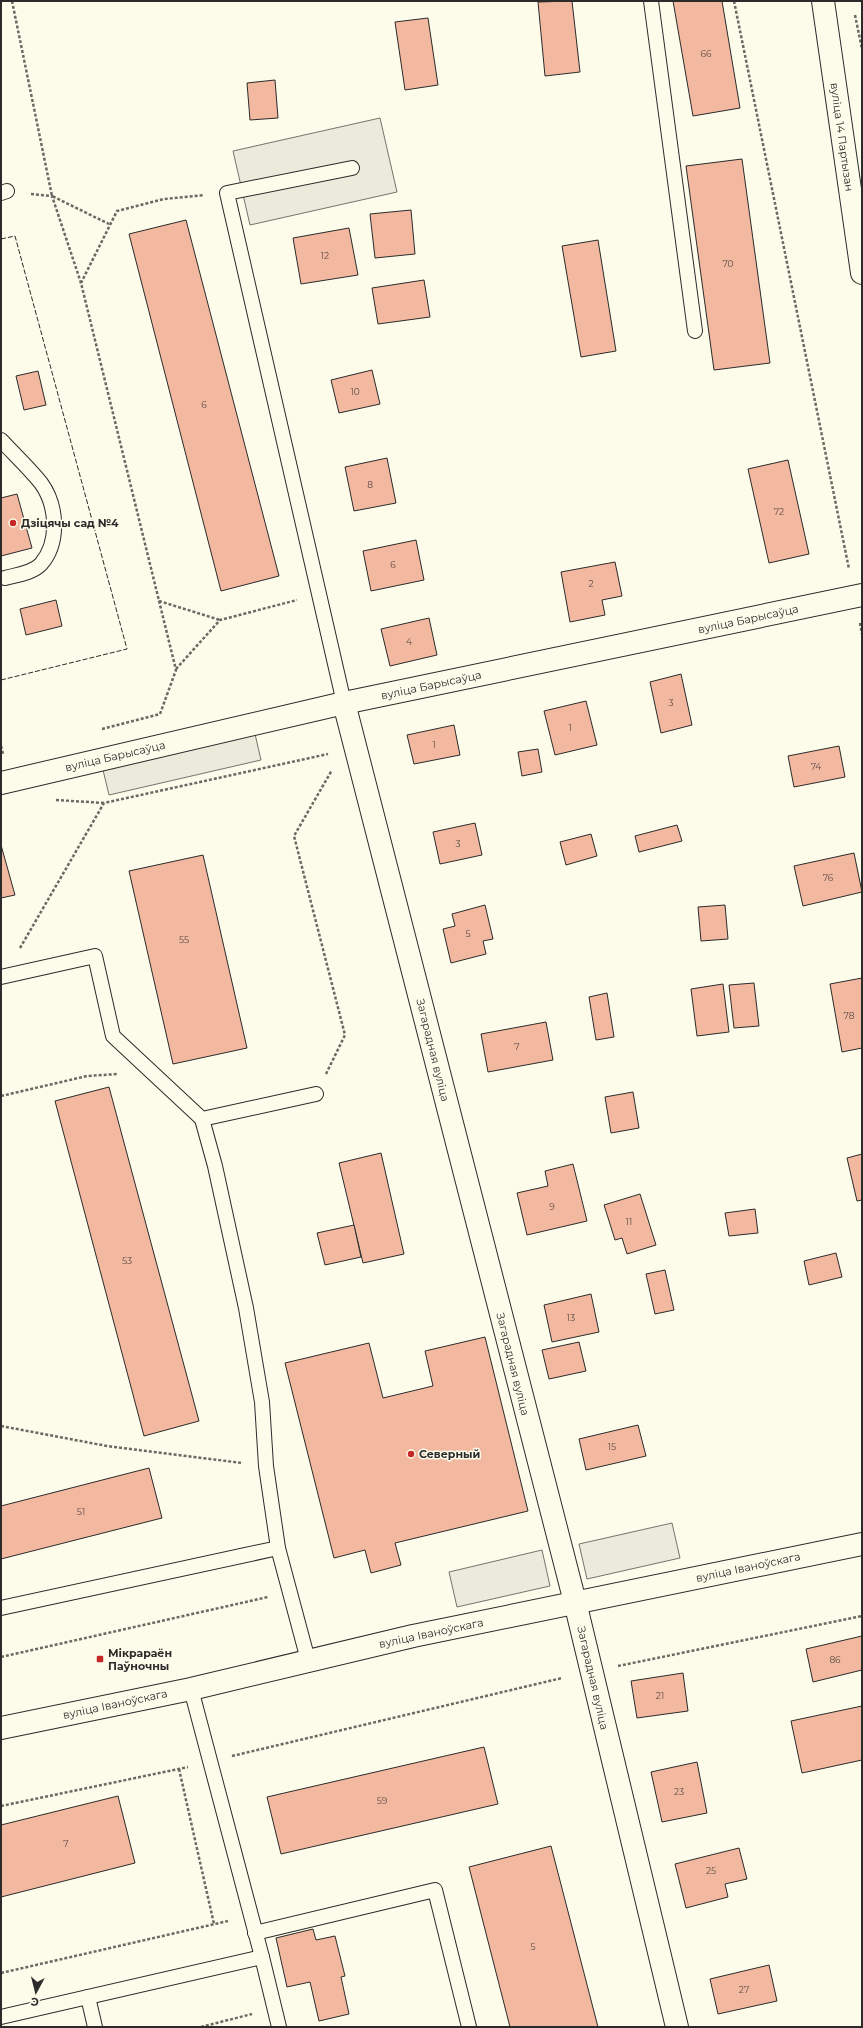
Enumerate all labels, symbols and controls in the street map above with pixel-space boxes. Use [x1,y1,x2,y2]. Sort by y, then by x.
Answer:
house number: 66 [701,48,712,59]
street label: вуліца 14 Партызан [827,82,857,192]
house number: 12 [321,250,329,261]
house number: 70 [722,258,734,269]
house number: 10 [350,386,360,397]
house number: 6 [201,399,207,410]
house number: 8 [367,479,373,490]
house number: 72 [774,506,784,517]
place label: Дзіцячы сад №4 [21,516,119,530]
marker: Дзіцячы сад №4 [8,518,18,528]
house number: 6 [390,559,396,570]
house number: 2 [588,578,594,589]
street label: вуліца Барысаўца [696,601,800,637]
house number: 4 [406,636,412,647]
street label: вуліца Барысаўца [379,667,483,703]
house number: 3 [668,697,674,708]
house number: 1 [568,722,572,733]
street label: вуліца Барысаўца [63,738,167,774]
house number: 1 [432,739,436,750]
house number: 74 [811,761,821,772]
house number: 3 [455,838,461,849]
house number: 76 [823,872,834,883]
house number: 5 [465,928,471,939]
house number: 55 [179,934,189,945]
street label: Загарадная вуліца [413,997,453,1103]
house number: 78 [844,1010,855,1021]
house number: 7 [514,1041,520,1052]
house number: 9 [549,1201,555,1212]
house number: 11 [626,1216,632,1227]
house number: 53 [122,1255,132,1266]
street label: Загарадная вуліца [493,1311,533,1417]
house number: 13 [567,1312,575,1323]
house number: 15 [608,1441,616,1452]
place label: Северный [419,1447,480,1461]
marker: Северный [406,1449,416,1459]
house number: 51 [77,1506,85,1517]
street label: вуліца Іваноўскага [694,1549,802,1585]
street label: вуліца Іваноўскага [377,1615,485,1651]
street label: Загарадная вуліца [574,1625,612,1731]
place label: Мікрараён Паўночны [108,1646,172,1673]
marker: Мікрараён Паўночны [95,1654,105,1664]
house number: 86 [829,1654,841,1665]
street label: вуліца Іваноўскага [61,1686,169,1722]
house number: 21 [656,1690,664,1701]
house number: 23 [674,1786,684,1797]
house number: 59 [377,1795,388,1806]
house number: 7 [63,1838,69,1849]
house number: 25 [706,1865,716,1876]
house number: 5 [530,1941,536,1952]
north arrow [16,1972,56,2012]
house number: 27 [739,1984,749,1995]
text: С [30,1994,40,2009]

